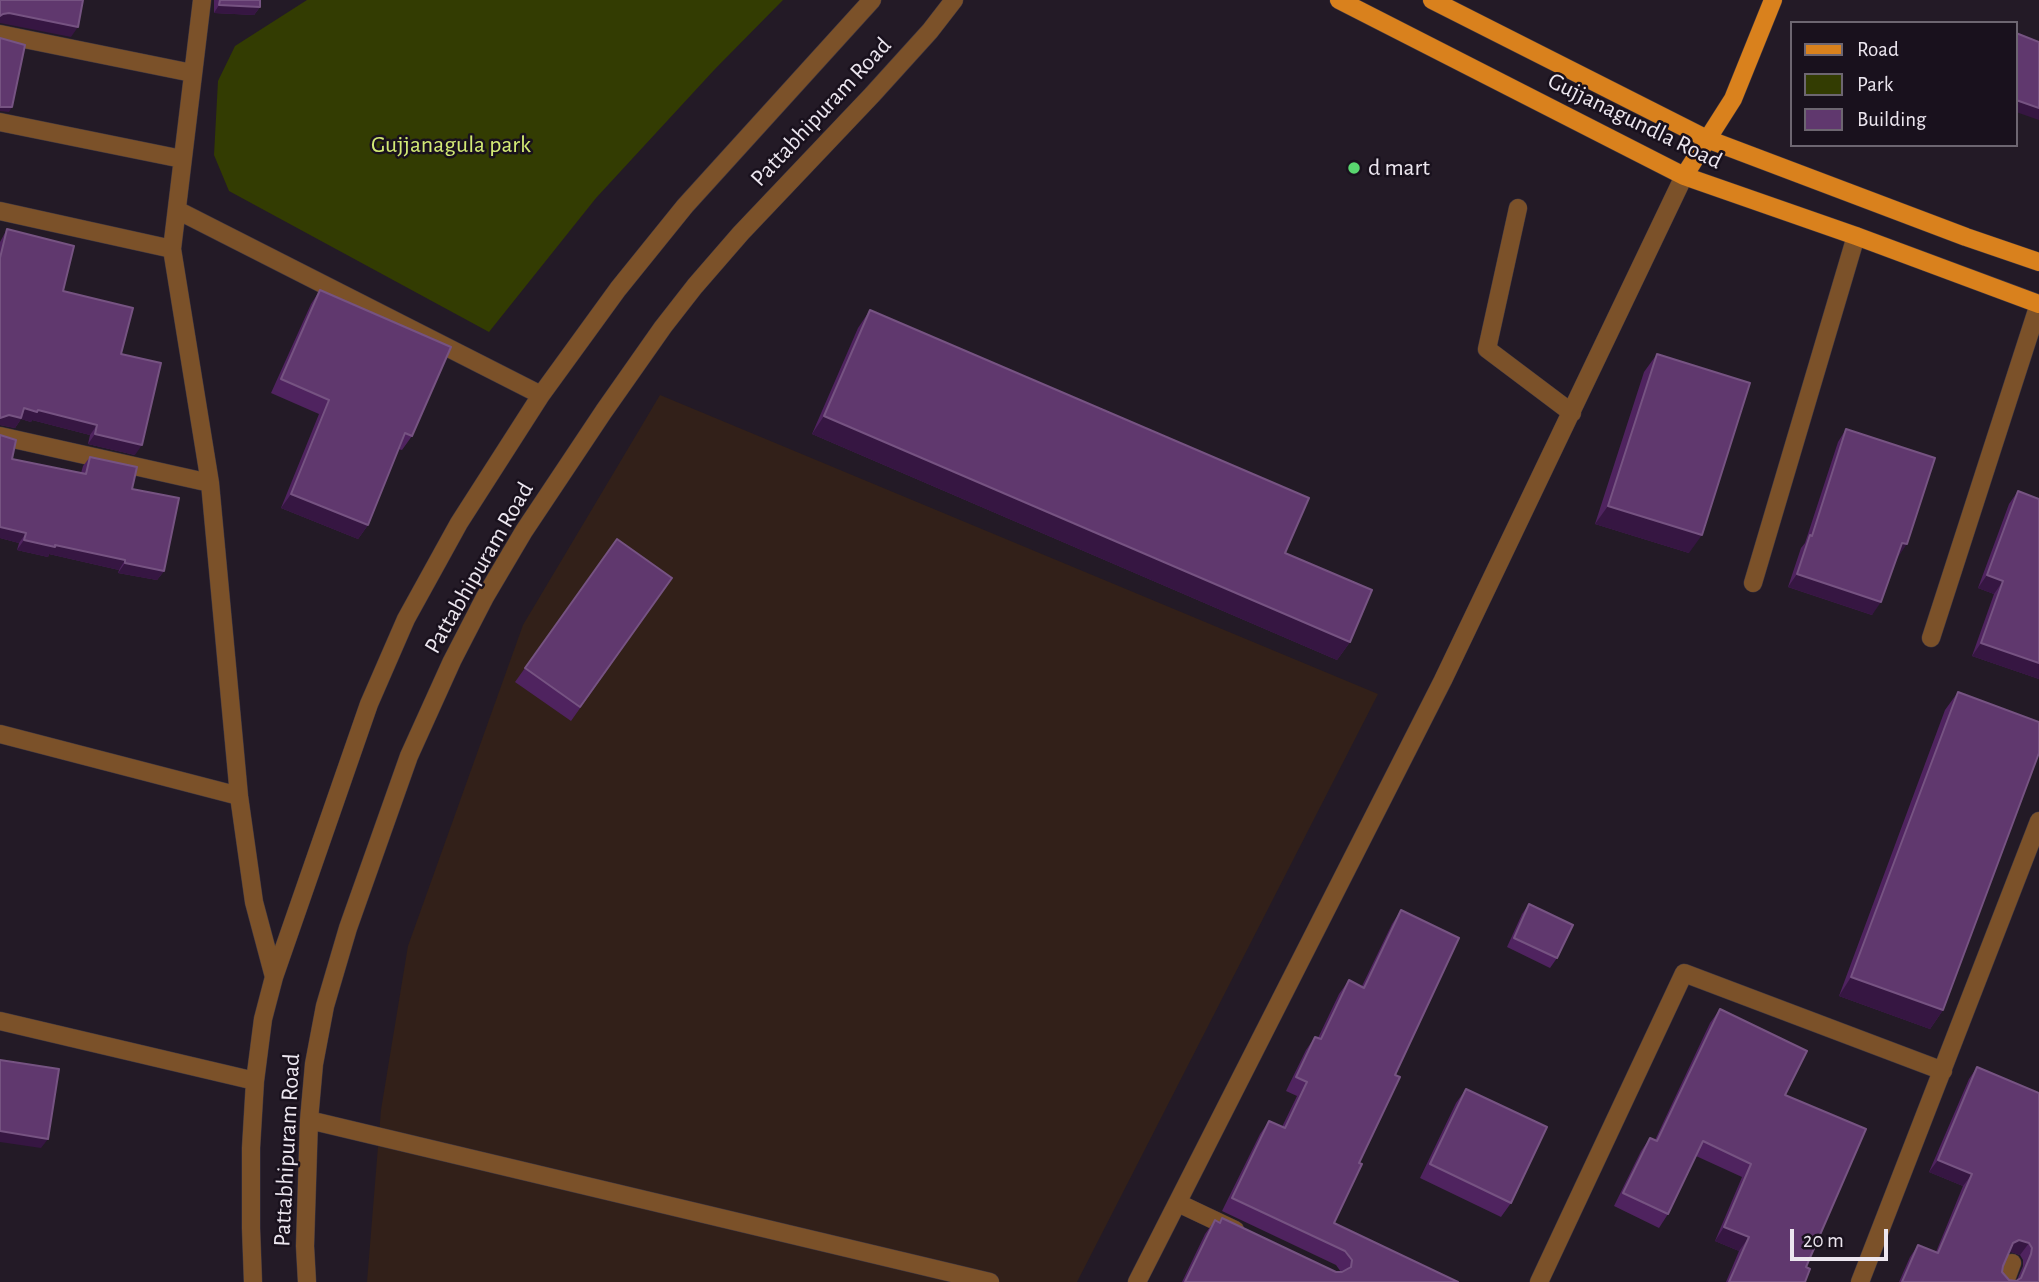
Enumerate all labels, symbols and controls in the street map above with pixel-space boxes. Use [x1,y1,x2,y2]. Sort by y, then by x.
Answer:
legend [1790,21,2018,147]
street label: Pattabhipuram Road [745,31,897,193]
text: Road [1857,39,1899,60]
street label: Gujjanagundla Road [1543,66,1727,176]
text: Park [1857,74,1893,95]
text: Building [1857,109,1926,130]
park label: Gujjanagula park [371,131,531,159]
place label: d mart [1368,154,1430,182]
marker: d mart [1346,160,1362,176]
street label: Pattabhipuram Road [418,477,540,659]
street label: Pattabhipuram Road [268,1053,306,1247]
scale bar [1794,1216,1892,1260]
text: 20 m [1803,1230,1844,1251]

